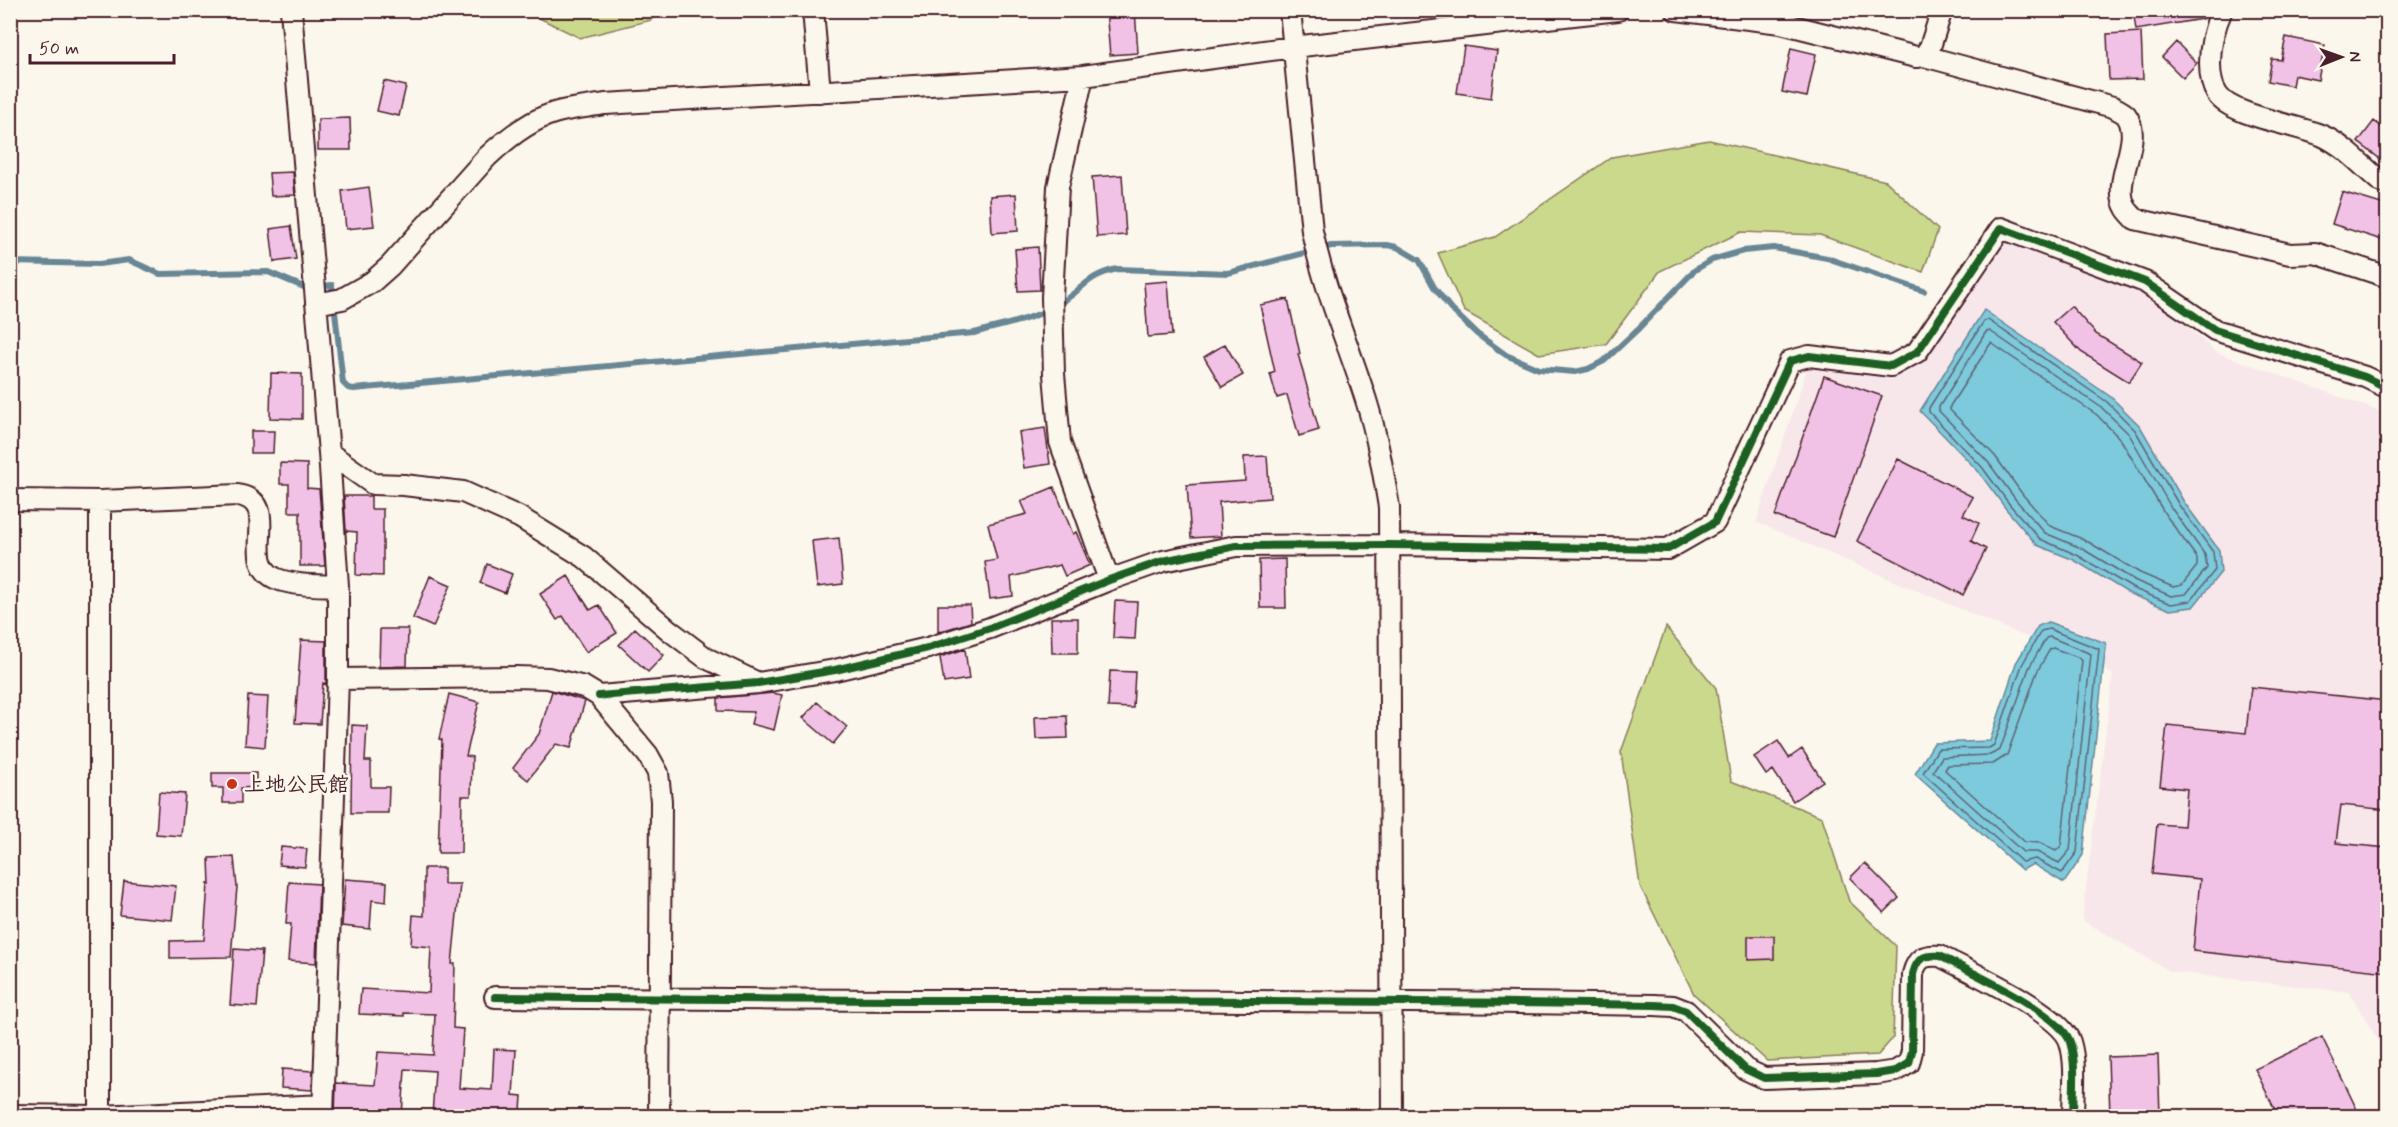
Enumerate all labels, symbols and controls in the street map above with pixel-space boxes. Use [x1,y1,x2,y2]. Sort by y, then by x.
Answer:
scale bar [30,27,174,65]
north arrow [2311,27,2371,87]
text: 50 m [39,37,79,61]
text: N [2344,51,2365,62]
place label: 上地公民館 [244,771,349,799]
marker: 上地公民館 [225,777,239,791]

